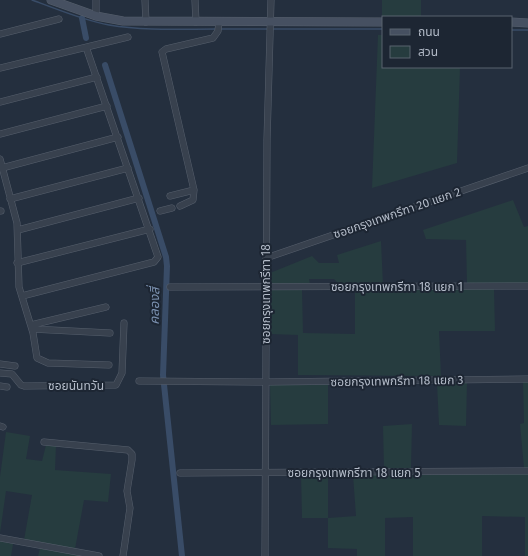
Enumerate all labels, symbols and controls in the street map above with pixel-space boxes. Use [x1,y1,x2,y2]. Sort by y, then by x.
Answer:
legend [382,16,512,68]
text: ถนน [418,25,440,39]
text: สวน [418,45,438,59]
street label: ซอยกรุงเทพกรีฑา 20 แยก 2 [332,185,463,241]
street label: ซอยกรุงเทพกรีฑา 18 [259,244,273,344]
street label: ซอยกรุงเทพกรีฑา 18 แยก 1 [331,280,463,294]
water label: คลองสี่ [145,284,162,325]
street label: ซอยกรุงเทพกรีฑา 18 แยก 3 [330,373,464,389]
street label: ซอยนันทวัน [48,379,104,393]
street label: ซอยกรุงเทพกรีฑา 18 แยก 5 [288,466,420,480]

